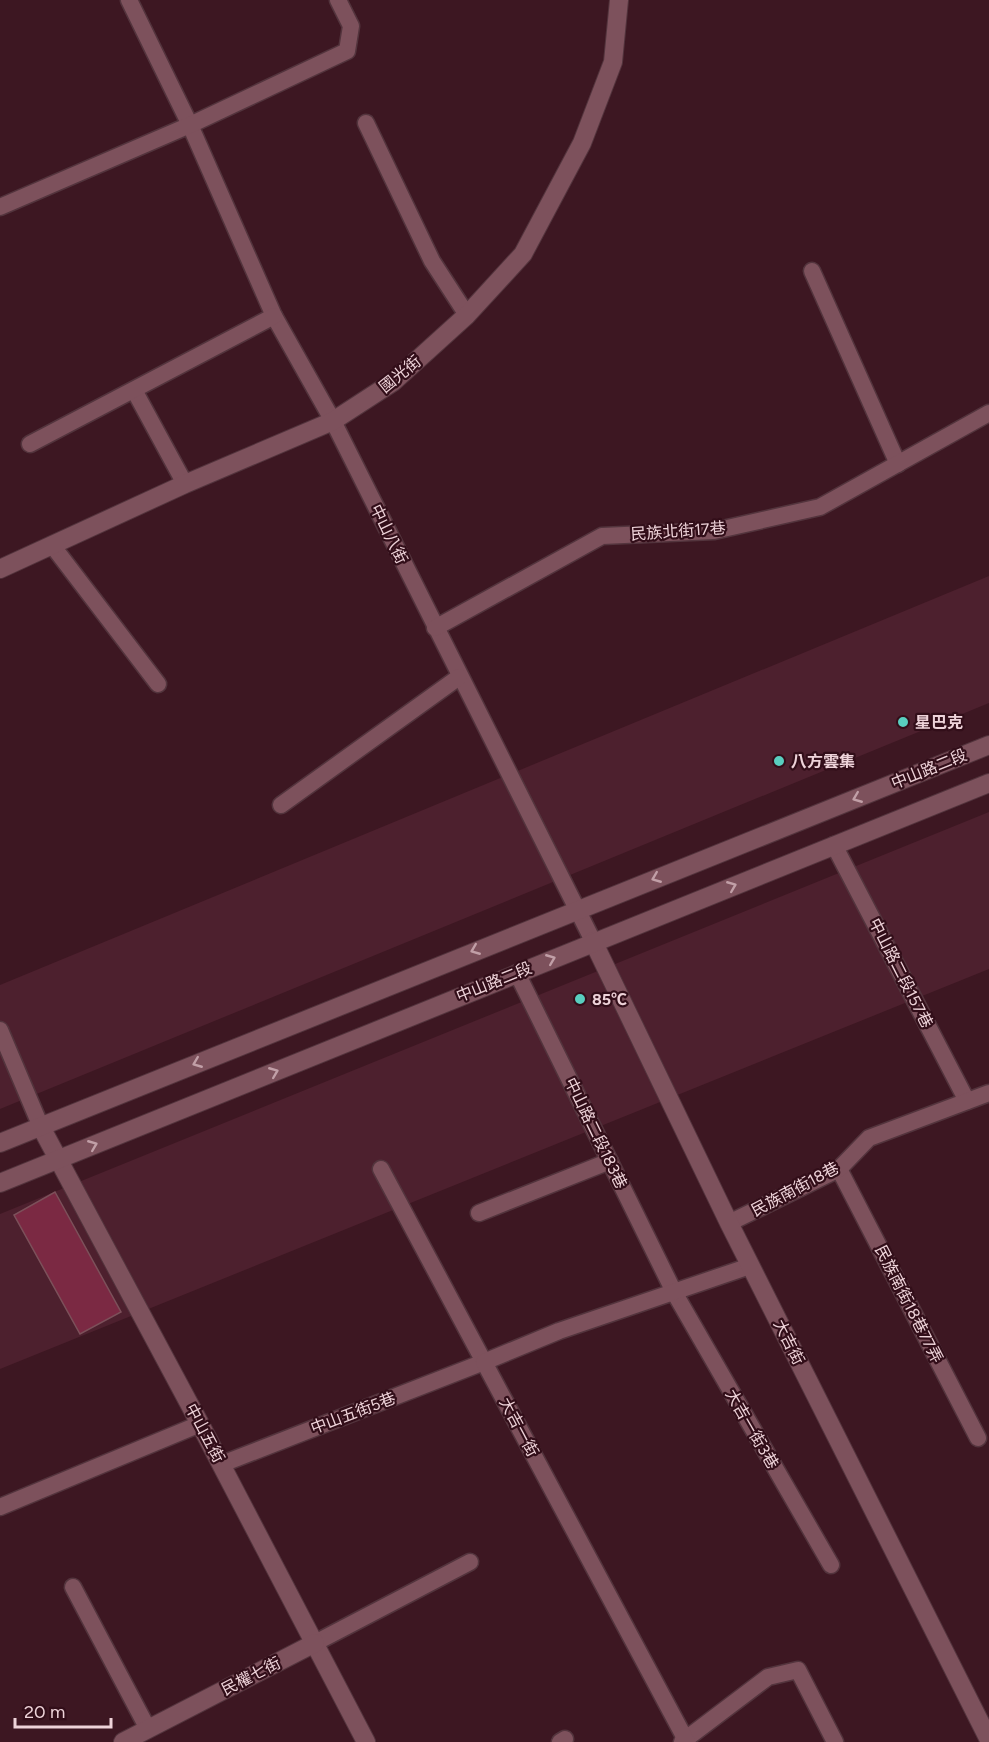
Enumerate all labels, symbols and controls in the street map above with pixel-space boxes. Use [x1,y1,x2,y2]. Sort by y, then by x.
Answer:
street label: 國光街 [375,352,425,396]
street label: 中山八街 [366,501,412,567]
street label: 民族北街17巷 [630,518,726,544]
place label: 星巴克 [915,713,963,732]
marker: 星巴克 [896,715,910,729]
street label: 中山路二段 [888,745,970,793]
place label: 八方雲集 [791,752,855,771]
marker: 八方雲集 [772,754,786,768]
one-way arrow [852,791,863,803]
one-way arrow [651,871,662,883]
one-way arrow [726,881,737,893]
street label: 中山路二段157巷 [865,915,937,1031]
one-way arrow [470,943,481,956]
one-way arrow [545,954,556,966]
street label: 中山路二段 [453,958,535,1006]
place label: 85℃ [592,990,627,1009]
marker: 85℃ [573,992,587,1006]
one-way arrow [192,1056,203,1068]
one-way arrow [267,1067,278,1079]
street label: 中山路二段183巷 [561,1074,631,1192]
one-way arrow [87,1140,98,1152]
street label: 民族南街18巷 [748,1158,842,1220]
street label: 民族南街18巷77弄 [871,1242,947,1366]
street label: 大吉街 [770,1316,808,1368]
street label: 大吉一街3巷 [722,1386,782,1472]
street label: 中山五街5巷 [308,1388,398,1438]
street label: 大吉一街 [496,1394,542,1460]
street label: 中山五街 [182,1400,228,1466]
street label: 民權七街 [218,1653,284,1699]
scale bar [15,1691,111,1729]
text: 20 m [24,1701,65,1723]

